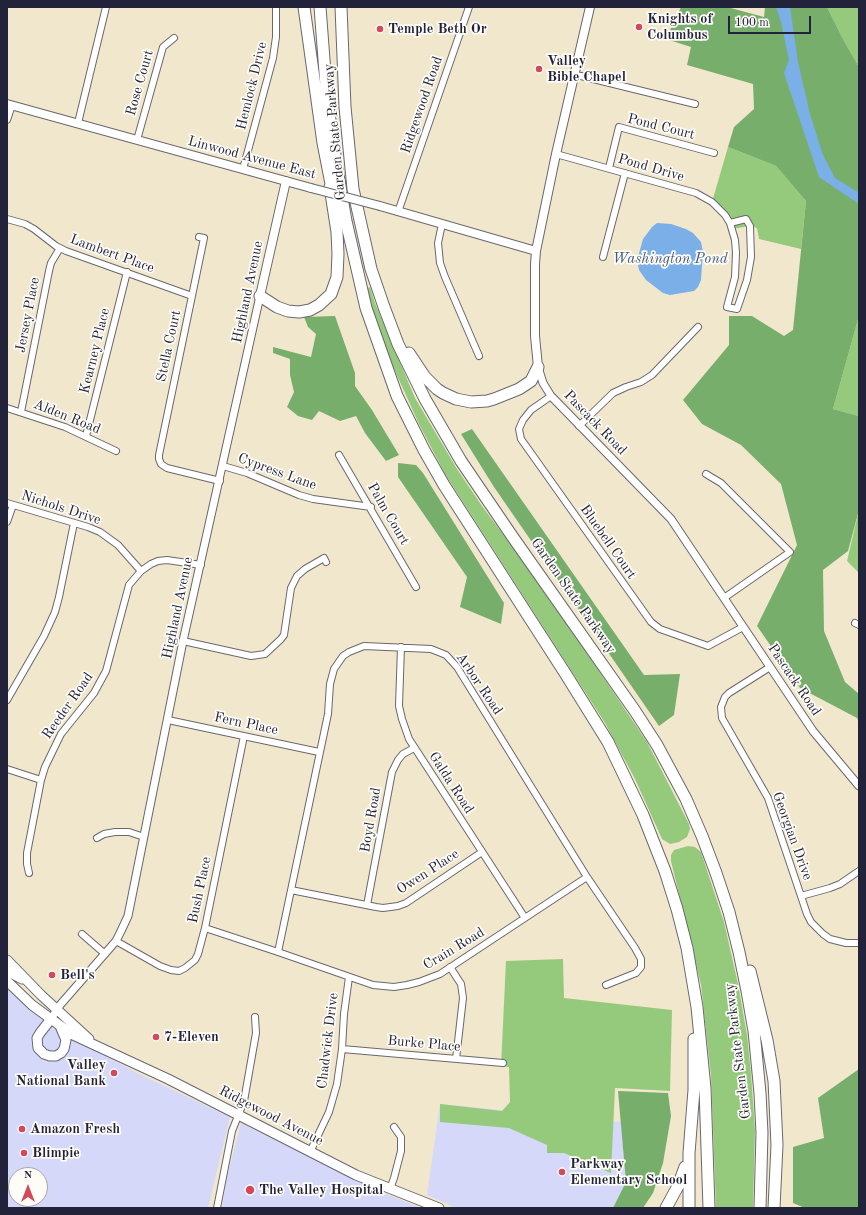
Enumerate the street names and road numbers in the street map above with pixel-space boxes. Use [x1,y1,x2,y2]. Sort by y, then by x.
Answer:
street label: Hemlock Drive [233,40,271,132]
street label: Rose Court [123,48,157,118]
street label: Ridgewood Road [398,54,446,156]
street label: Garden State Parkway [321,63,349,201]
street label: Pond Court [626,111,696,143]
street label: Linwood Avenue East [186,133,318,183]
street label: Pond Drive [616,151,686,185]
street label: Lambert Place [68,231,156,277]
street label: Highland Avenue [229,239,267,345]
street label: Jersey Place [12,276,44,354]
street label: Kearney Place [76,306,114,396]
street label: Stella Court [153,309,185,383]
street label: Pascack Road [560,387,630,459]
street label: Alden Road [31,396,103,438]
street label: Cypress Lane [235,450,319,494]
street label: Palm Court [363,480,413,548]
street label: Nichols Drive [19,487,103,529]
street label: Bluebell Court [576,502,640,582]
street label: Garden State Parkway [527,535,619,657]
street label: Highland Avenue [159,555,197,661]
street label: Pascack Road [764,641,824,719]
street label: Arbor Road [452,650,506,718]
street label: Reeder Road [39,669,97,743]
street label: Fern Place [213,709,279,739]
street label: Galda Road [425,749,477,817]
street label: Boyd Road [357,786,385,854]
street label: Georgian Drive [768,790,816,882]
street label: Owen Place [394,846,462,898]
street label: Bush Place [185,855,215,925]
street label: Crain Road [420,924,488,974]
street label: Garden State Parkway [721,982,755,1120]
street label: Chadwick Drive [314,992,342,1090]
street label: Burke Place [387,1032,461,1056]
street label: Ridgewood Avenue [216,1082,326,1150]

